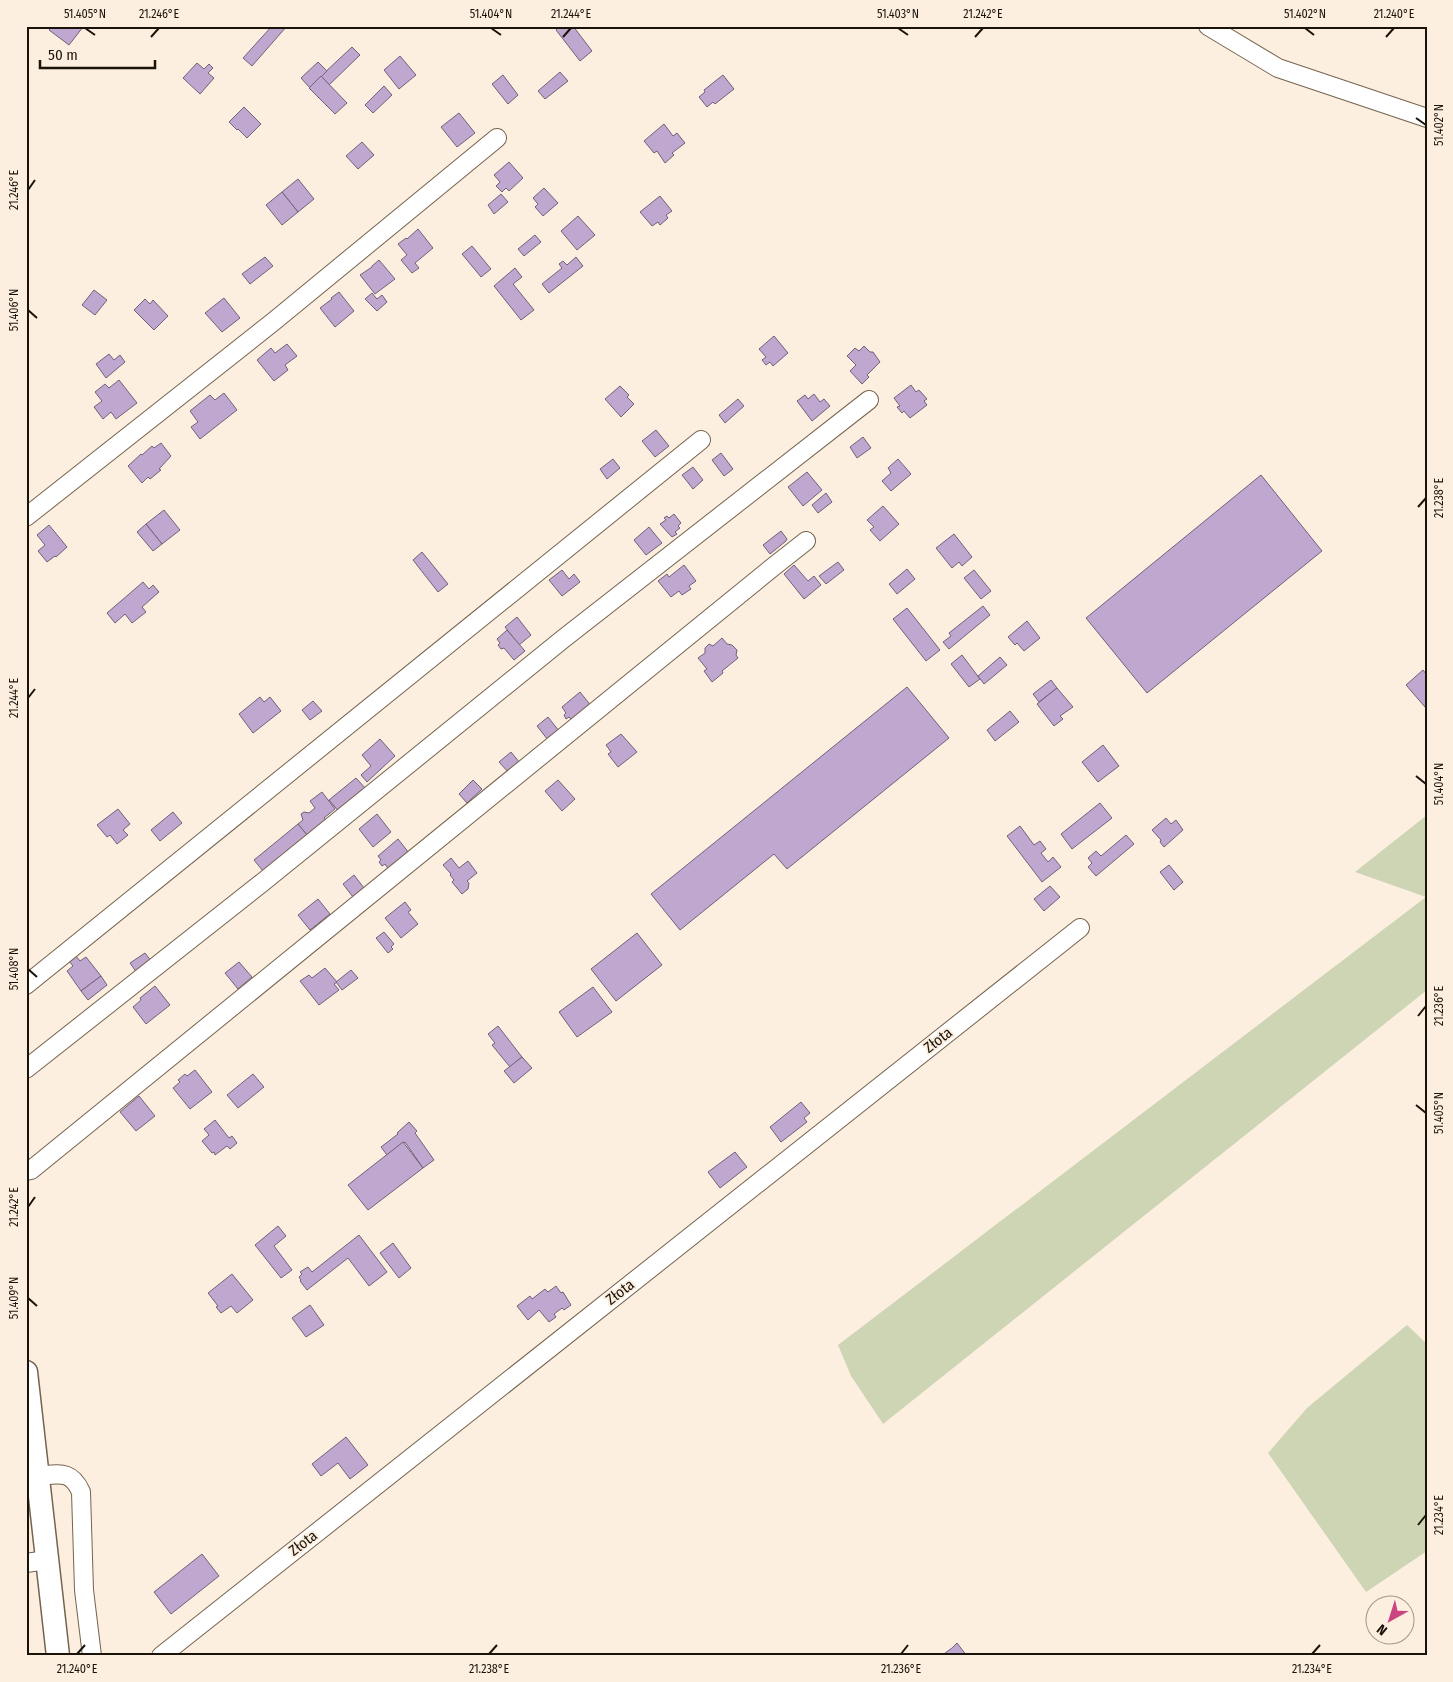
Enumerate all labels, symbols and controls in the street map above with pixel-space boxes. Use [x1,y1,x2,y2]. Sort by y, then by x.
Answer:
text: 51.405°N [64,7,106,21]
text: 21.246°E [139,7,179,21]
text: 51.404°N [470,7,512,21]
text: 21.244°E [551,7,591,21]
text: 51.403°N [877,7,919,21]
text: 21.242°E [963,7,1003,21]
text: 51.402°N [1284,7,1326,21]
text: 21.240°E [1374,7,1415,21]
scale bar [40,38,155,70]
text: 50 m [48,46,78,64]
text: 51.402°N [1432,104,1446,146]
text: 21.246°E [7,170,21,210]
text: 51.406°N [7,289,21,331]
text: 21.238°E [1432,478,1446,518]
text: 21.244°E [7,678,21,718]
text: 51.404°N [1432,763,1446,805]
text: 51.408°N [7,948,21,990]
text: 21.236°E [1432,986,1446,1026]
street label: Złota [920,1023,956,1057]
text: 51.405°N [1432,1092,1446,1134]
text: 21.242°E [7,1187,21,1227]
street label: Złota [602,1275,638,1309]
text: 51.409°N [7,1277,21,1319]
text: 21.234°E [1432,1495,1446,1535]
street label: Złota [285,1526,321,1560]
north arrow [1366,1594,1416,1644]
text: N [1374,1620,1391,1639]
text: 21.240°E [57,1662,98,1676]
text: 21.238°E [469,1662,509,1676]
text: 21.236°E [881,1662,921,1676]
text: 21.234°E [1292,1662,1332,1676]

